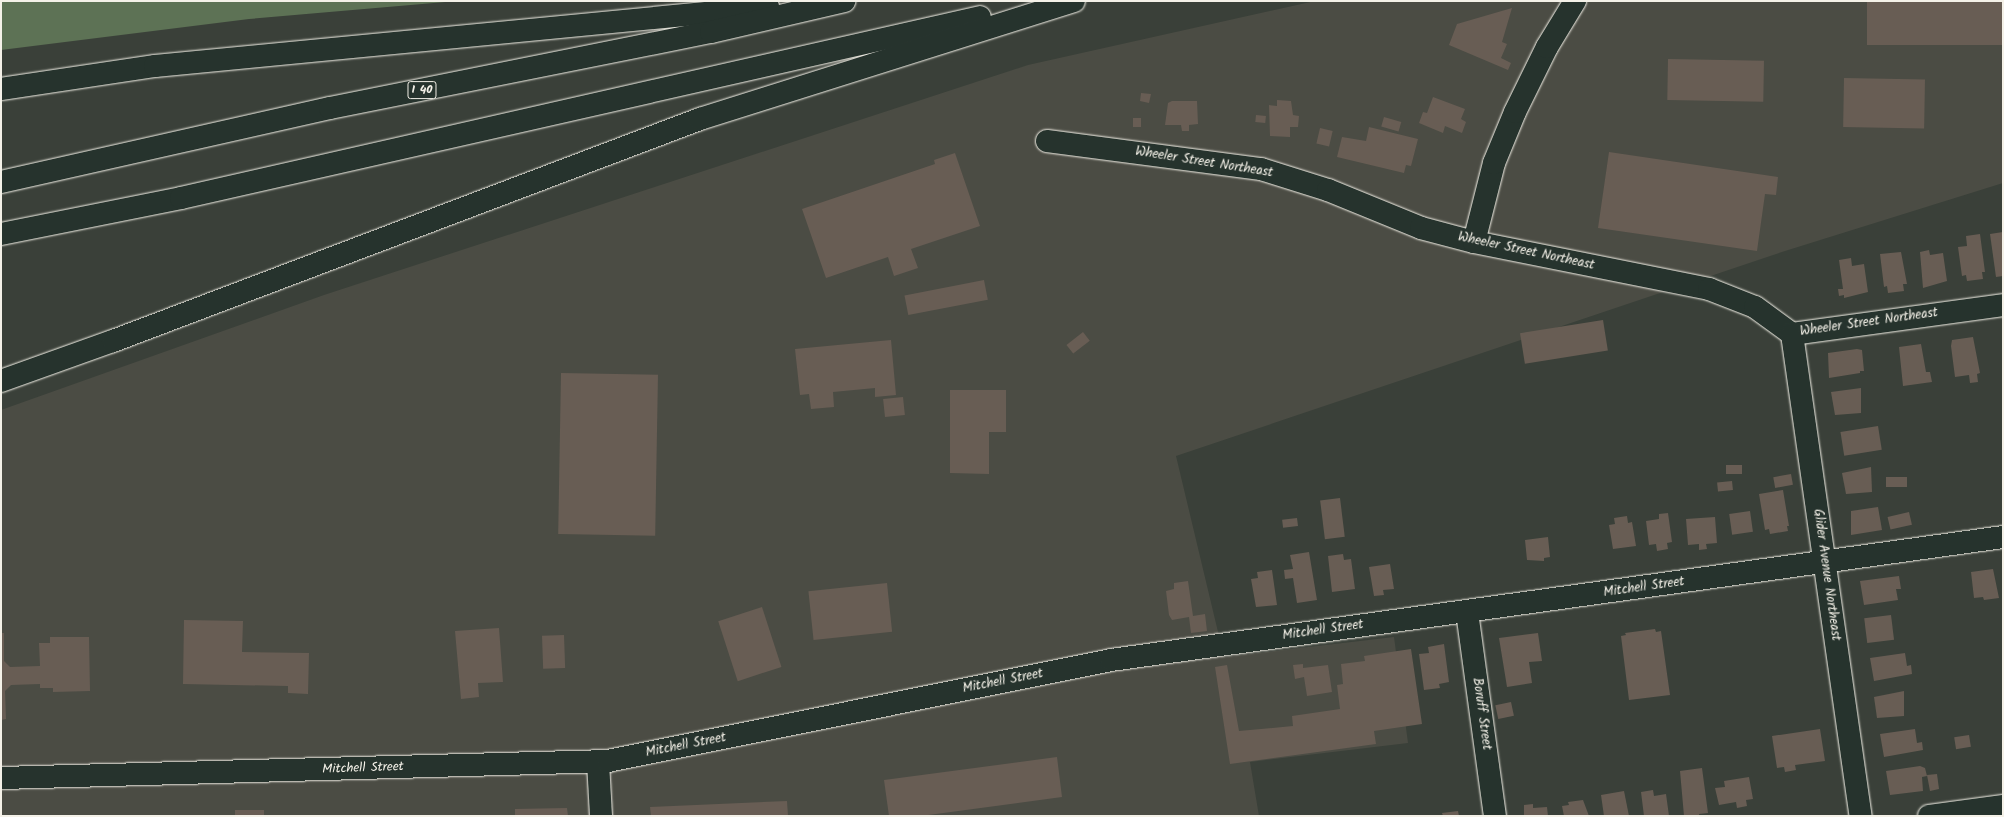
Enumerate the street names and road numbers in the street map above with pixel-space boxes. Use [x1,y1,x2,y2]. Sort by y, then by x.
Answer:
road number: I 40 [407,80,437,100]
street label: Wheeler Street Northeast [1134,144,1274,182]
street label: Wheeler Street Northeast [1456,230,1596,274]
street label: Wheeler Street Northeast [1799,306,1939,340]
street label: Glider Avenue Northeast [1809,508,1843,642]
street label: Mitchell Street [1603,575,1685,601]
street label: Mitchell Street [1282,618,1364,644]
street label: Mitchell Street [961,667,1045,697]
street label: Boruff Street [1468,677,1494,751]
street label: Mitchell Street [644,731,728,761]
street label: Mitchell Street [322,760,404,778]

